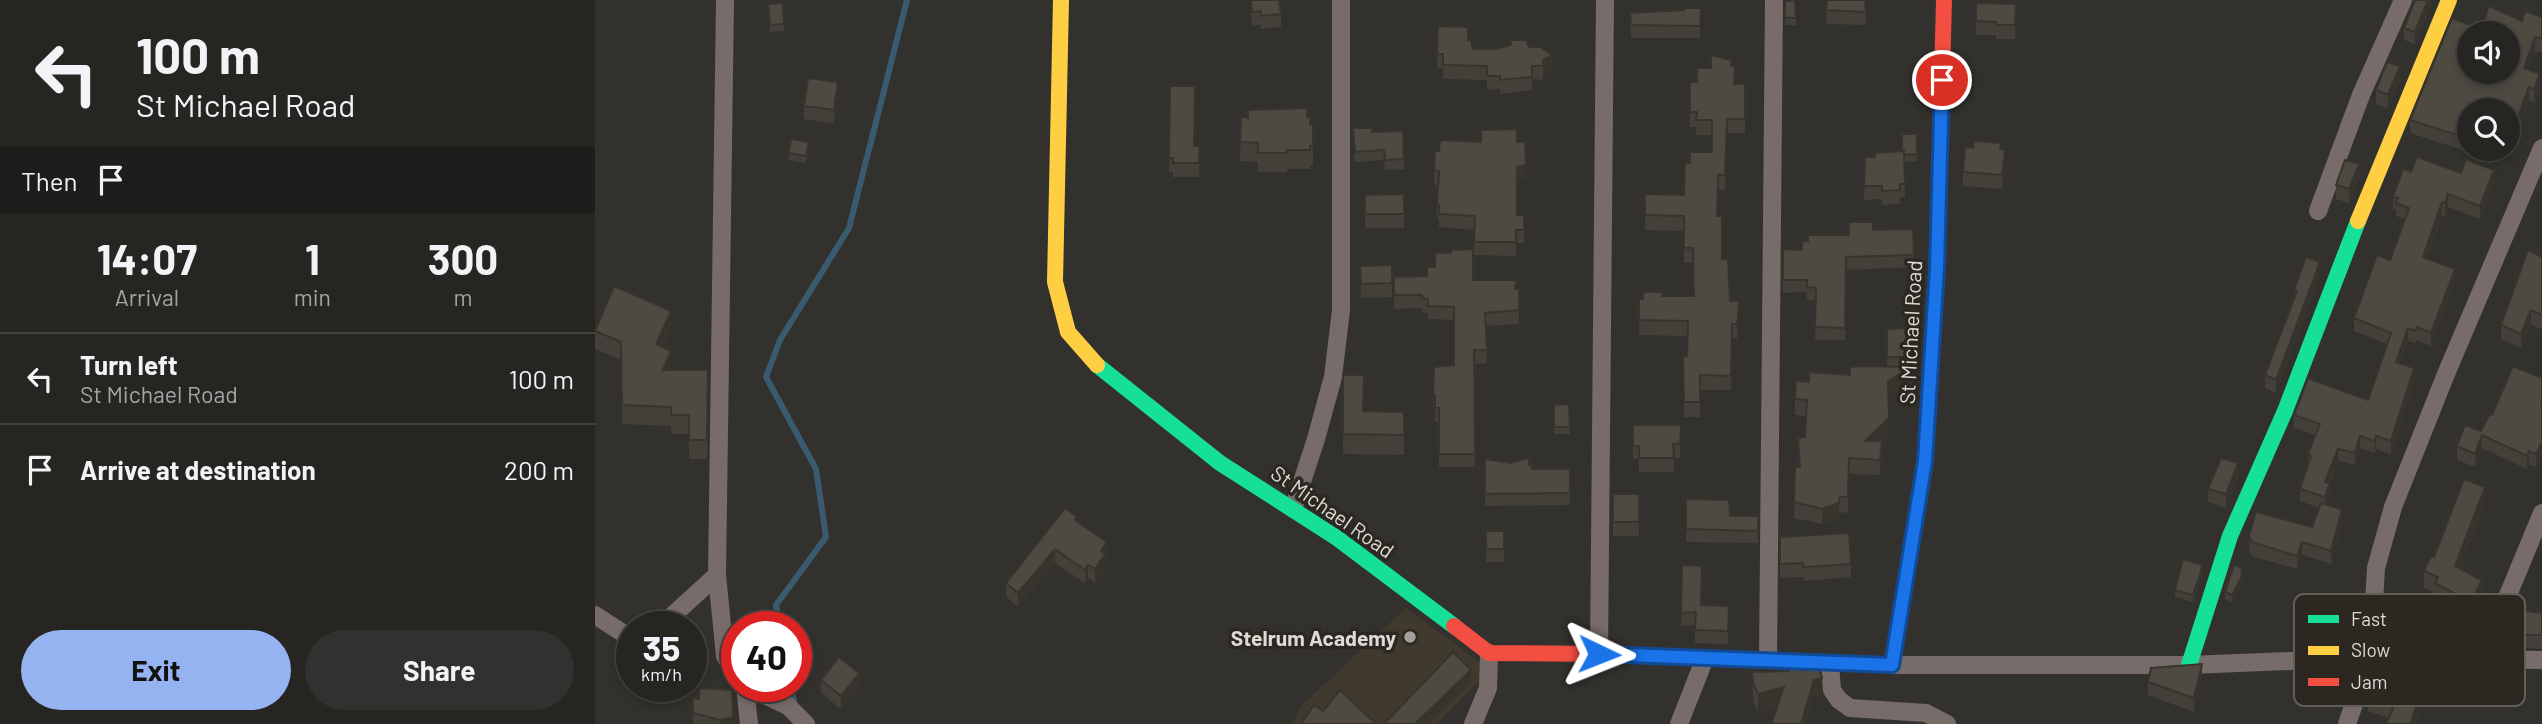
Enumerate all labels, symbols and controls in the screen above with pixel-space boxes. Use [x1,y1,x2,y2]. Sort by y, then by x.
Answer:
map controls [2457,21,2520,161]
button: sound [2457,21,2520,84]
text: 100 m [136,25,260,84]
icon: left [21,28,112,119]
pin [1912,50,1972,110]
icon: arrive [1923,61,1961,99]
text: St Michael Road [136,85,356,123]
button: search [2457,98,2520,161]
icon: arrive [92,161,130,199]
text: Then [21,165,78,196]
text: 14:07 [97,233,197,283]
text: 1 [305,233,320,283]
text: 300 [428,233,498,283]
street label: St Michael Road [1894,259,1926,405]
text: Arrival [115,283,179,311]
text: min [294,283,331,311]
text: m [453,283,473,311]
text: Turn left [80,349,178,380]
icon: left [21,360,59,398]
text: 100 m [509,363,574,394]
text: St Michael Road [80,380,238,408]
icon: arrive [21,451,59,489]
text: Arrive at destination [80,454,316,485]
text: 200 m [504,454,574,485]
street label: St Michael Road [1267,459,1399,563]
legend [2294,594,2525,706]
text: Fast [2351,607,2387,630]
speed limit sign: 40 [721,611,812,702]
position arrow [1562,617,1636,691]
place label: Stelrum Academy [1231,625,1396,650]
text: 35 [643,626,680,668]
marker: Stelrum Academy [1402,629,1418,645]
button: Exit [21,630,291,710]
button: Share [305,630,574,710]
text: Slow [2351,638,2390,661]
text: km/h [641,663,682,685]
text: Jam [2351,670,2387,693]

